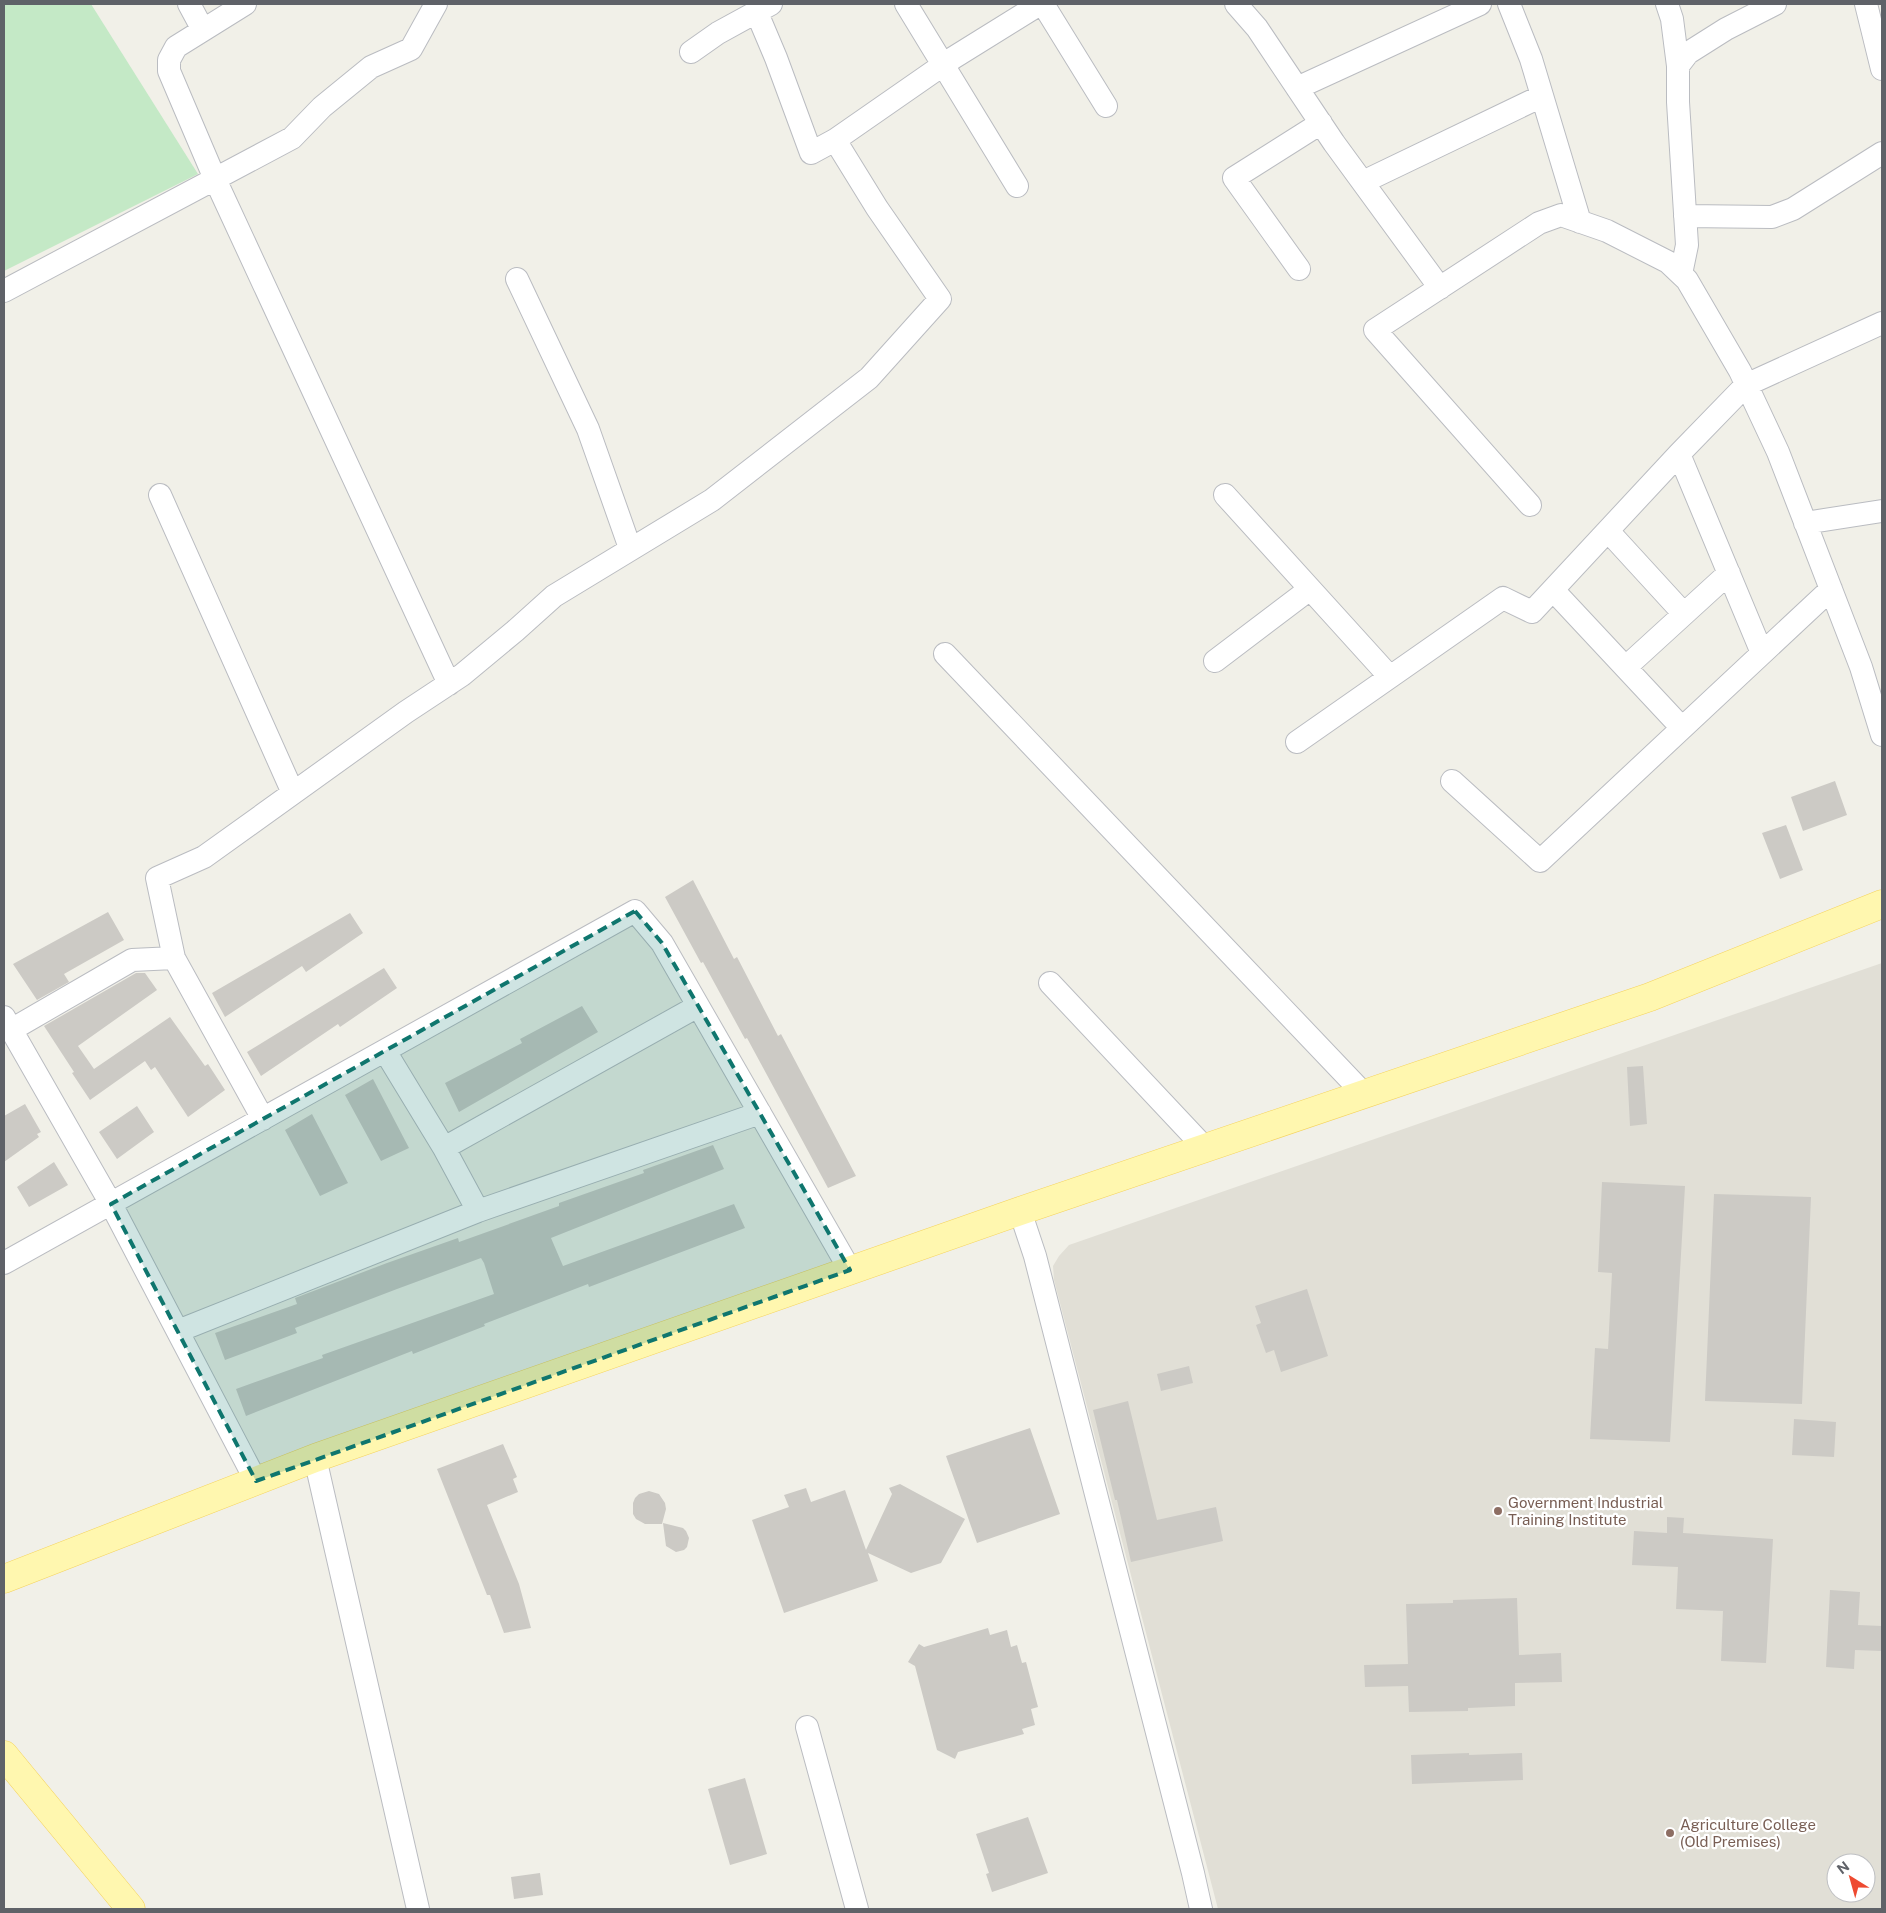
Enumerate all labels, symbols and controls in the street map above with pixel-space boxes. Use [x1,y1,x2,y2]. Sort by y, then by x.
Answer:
place label: Government Industrial Training Institute [1508,1494,1663,1528]
marker: Government Industrial Training Institute [1492,1505,1504,1517]
place label: Agriculture College (Old Premises) [1680,1816,1816,1850]
marker: Agriculture College (Old Premises) [1664,1827,1676,1839]
north arrow [1826,1853,1876,1903]
text: N [1834,1858,1852,1877]

